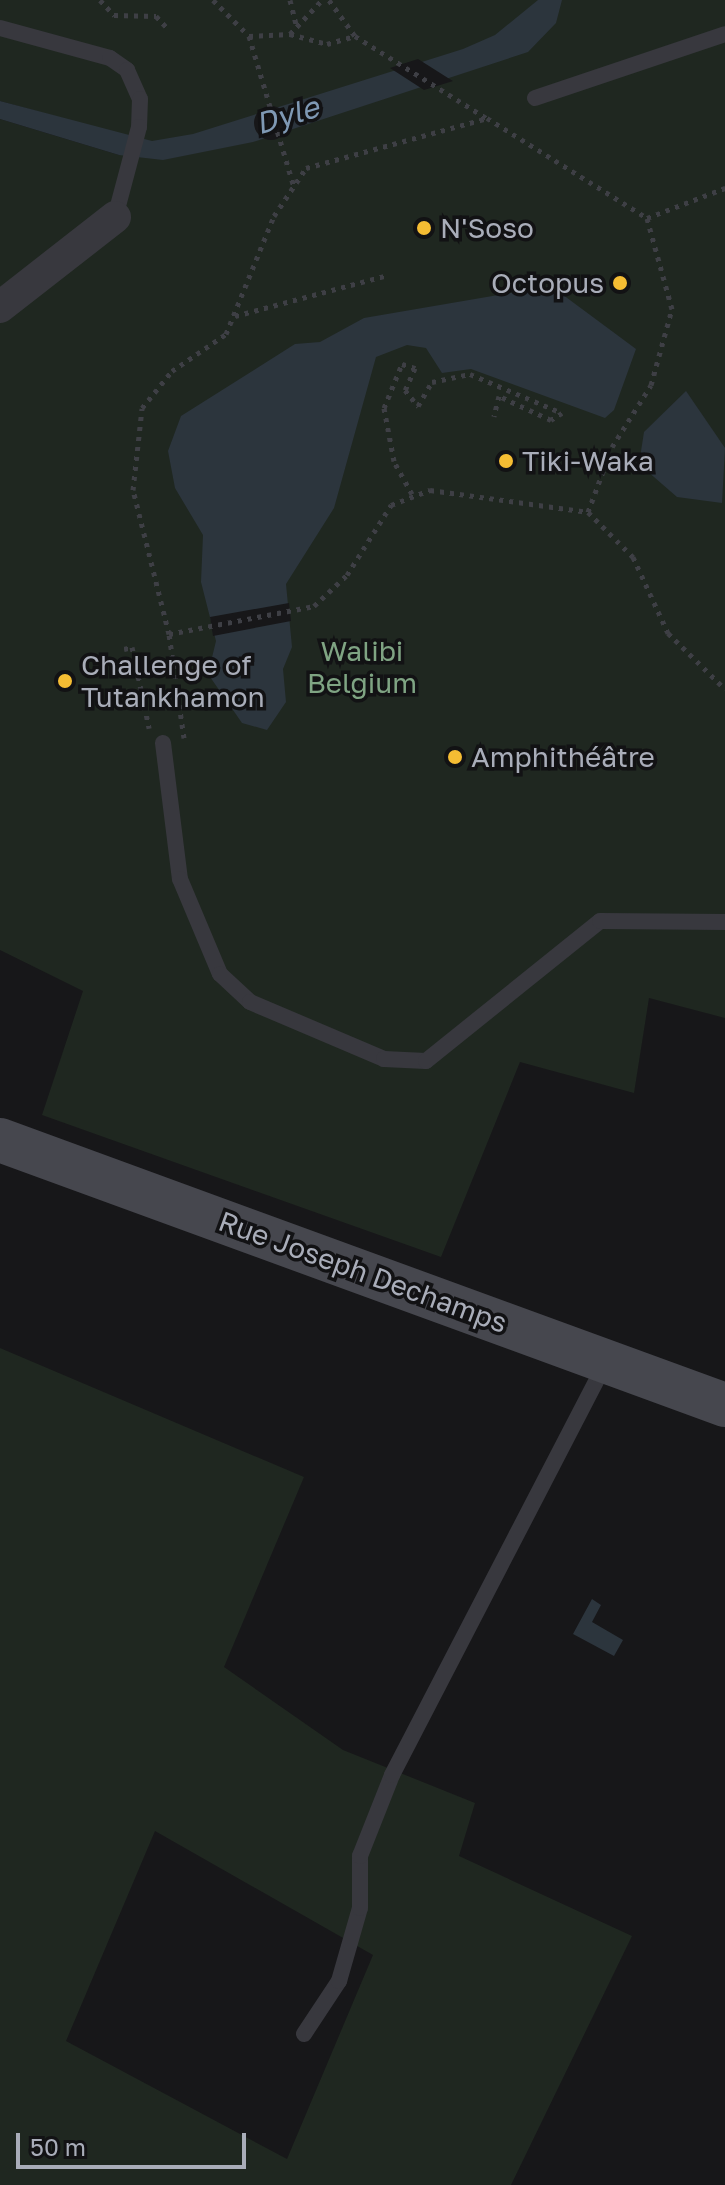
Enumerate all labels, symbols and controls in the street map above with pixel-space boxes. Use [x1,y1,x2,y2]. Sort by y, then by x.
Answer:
water label: Dyle [251,88,323,142]
place label: N'Soso [440,211,534,245]
marker: N'Soso [415,219,433,237]
place label: Octopus [491,266,604,300]
marker: Octopus [611,274,629,292]
place label: Tiki-Waka [522,444,654,478]
marker: Tiki-Waka [497,452,515,470]
park label: Walibi Belgium [307,634,417,700]
place label: Challenge of Tutankhamon [81,648,265,714]
marker: Challenge of Tutankhamon [56,672,74,690]
place label: Amphithéâtre [471,740,655,774]
marker: Amphithéâtre [446,748,464,766]
street label: Rue Joseph Dechamps [214,1204,512,1340]
scale bar [20,2117,250,2167]
text: 50 m [30,2132,86,2161]

